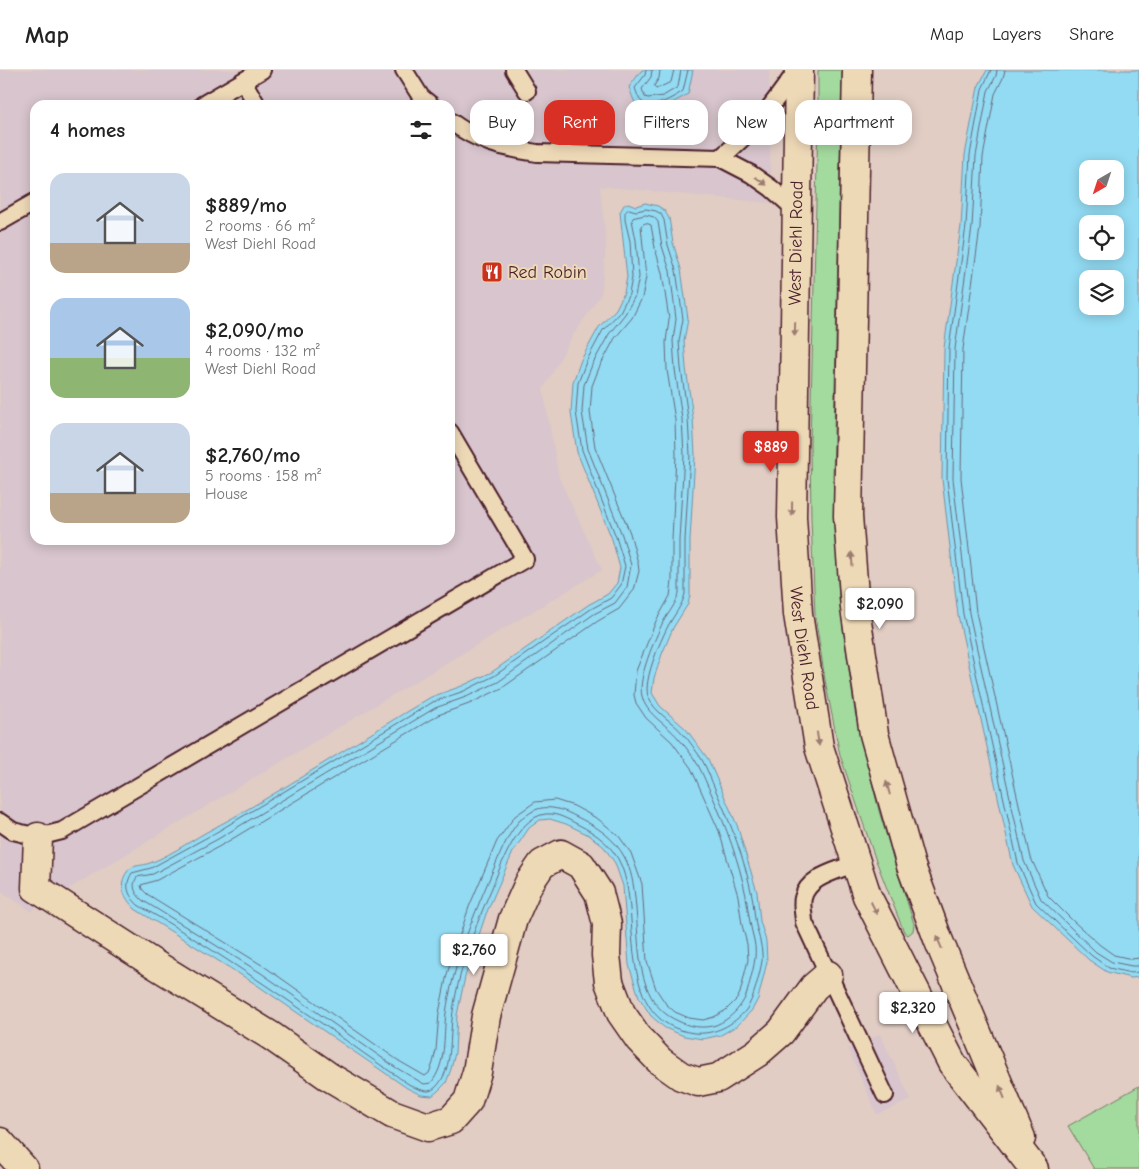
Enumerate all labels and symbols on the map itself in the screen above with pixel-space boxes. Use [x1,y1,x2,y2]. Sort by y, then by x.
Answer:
north arrow [1079,160,1124,205]
one-way arrow [754,176,768,186]
street label: West Diehl Road [784,180,808,306]
restaurant icon: Red Robin [480,260,504,284]
place label: Red Robin [508,262,587,283]
one-way arrow [791,321,799,337]
pin: $889 [741,430,801,473]
one-way arrow [788,501,796,517]
one-way arrow [847,550,855,566]
street label: West Diehl Road [786,586,824,712]
pin: $2,090 [839,588,921,630]
one-way arrow [814,732,822,748]
one-way arrow [884,780,892,795]
one-way arrow [869,901,878,916]
pin: $2,760 [433,934,515,976]
one-way arrow [935,934,943,949]
pin: $2,320 [872,992,954,1034]
one-way arrow [998,1084,1006,1099]

